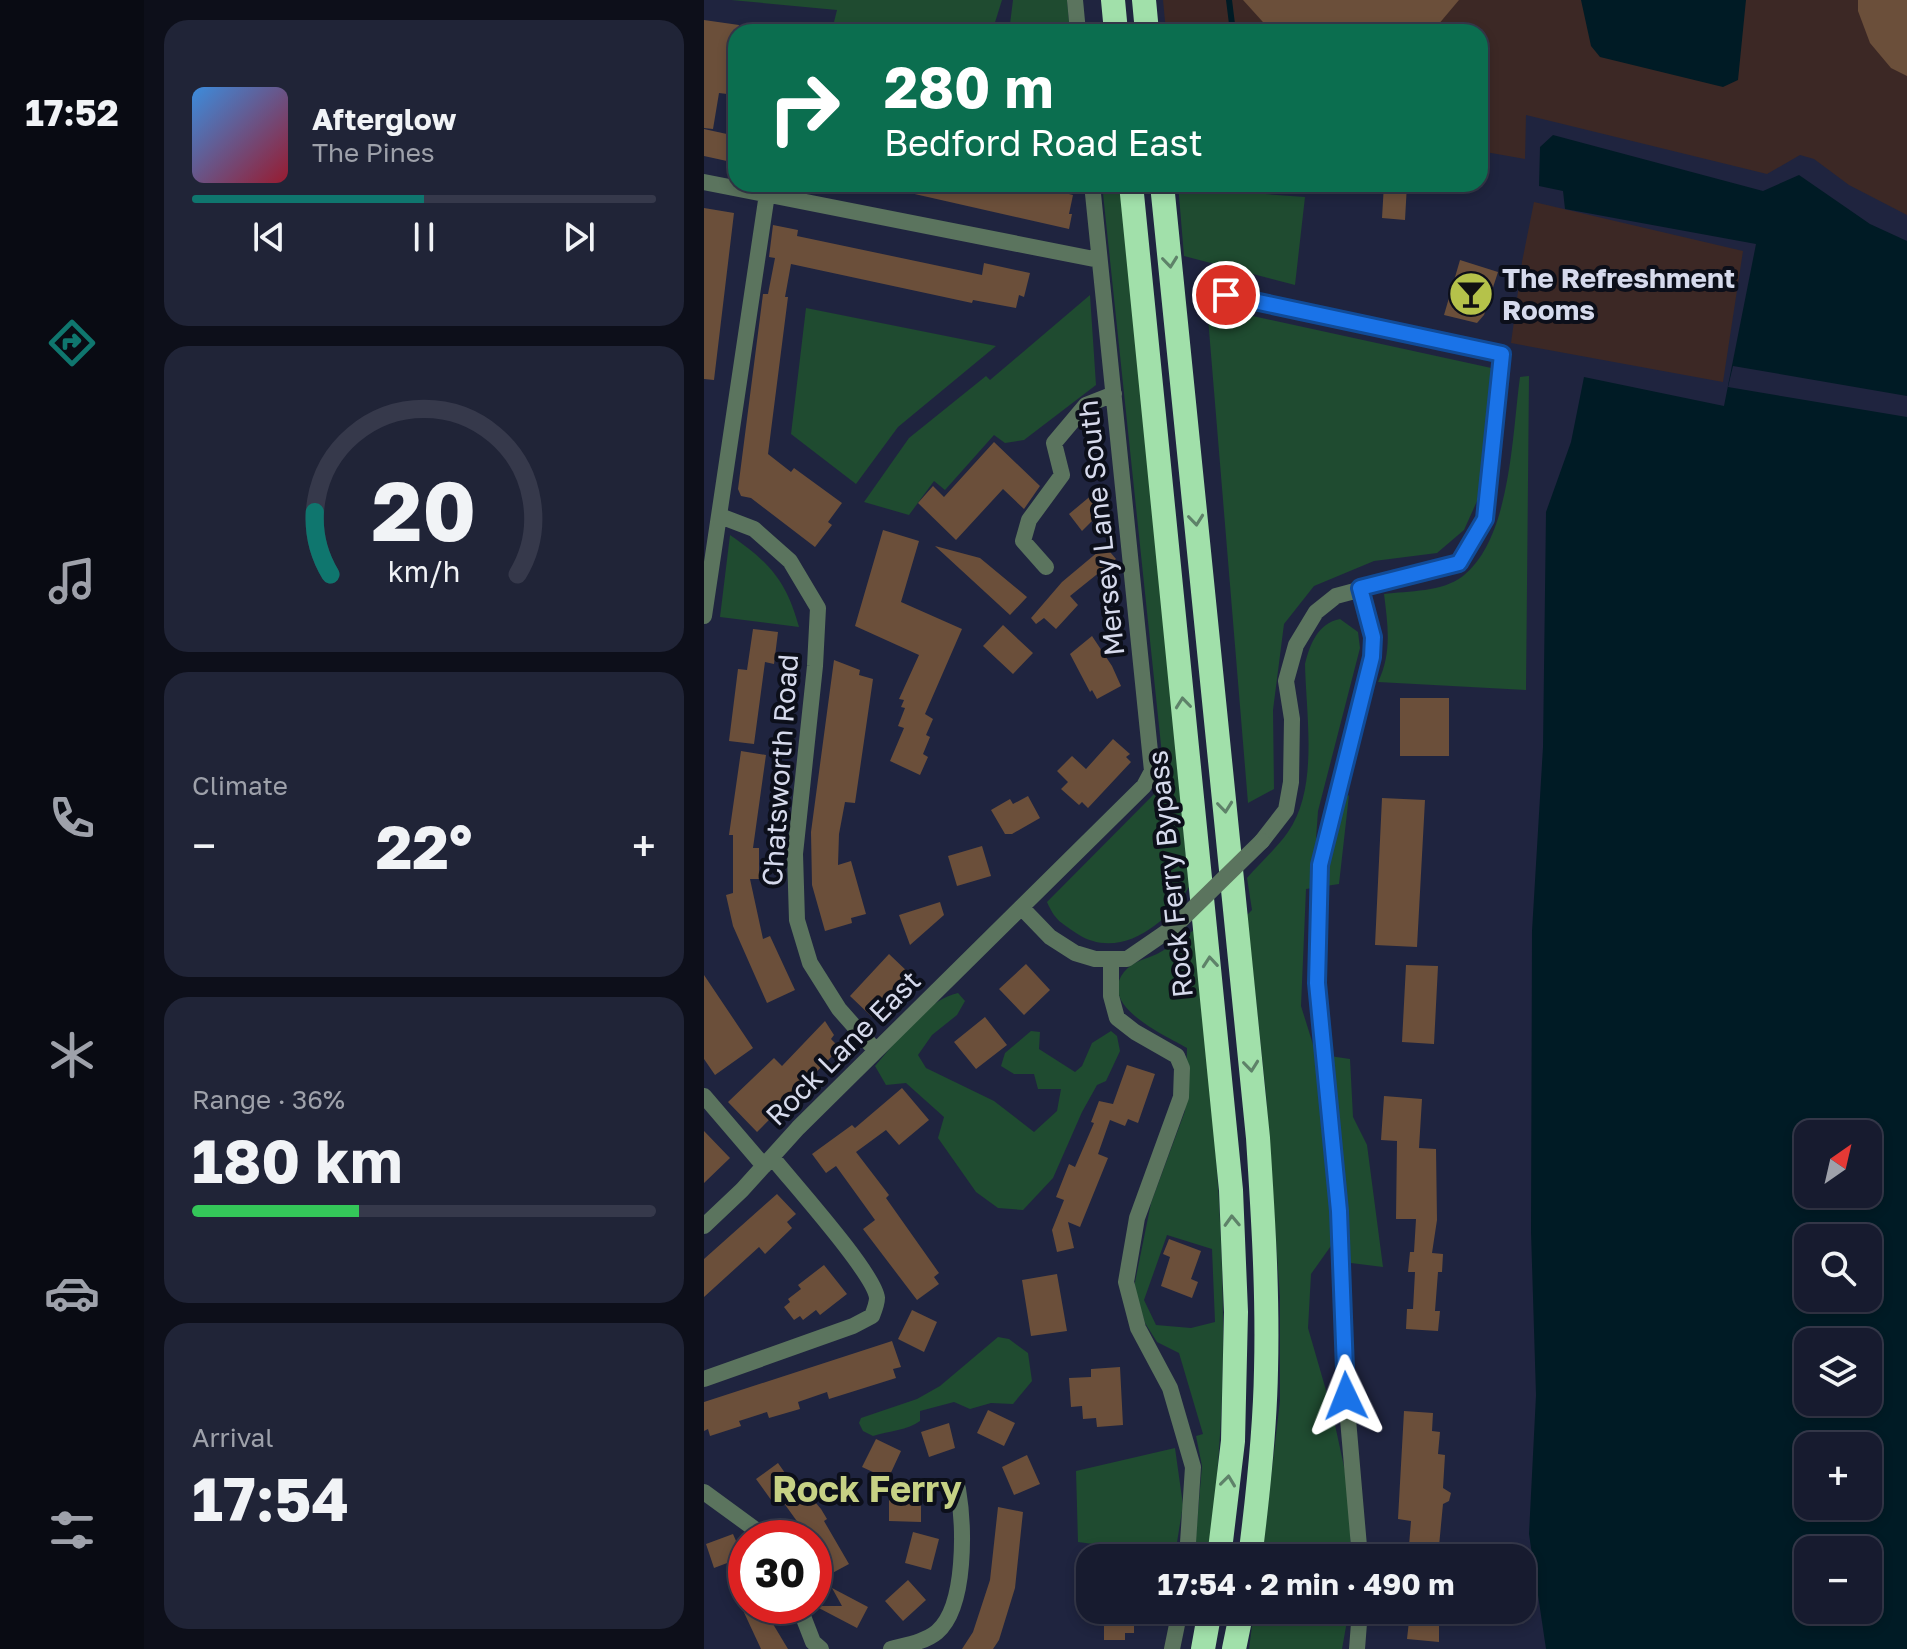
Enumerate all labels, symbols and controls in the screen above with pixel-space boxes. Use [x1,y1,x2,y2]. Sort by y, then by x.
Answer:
text: 280 m [884,53,1053,120]
icon: right [752,56,856,160]
text: 17:52 [25,91,119,134]
text: Afterglow [312,101,456,137]
text: Bedford Road East [884,121,1203,164]
text: The Pines [312,137,435,168]
icon: previous [247,215,291,259]
icon: pause [402,215,446,259]
icon: next [557,215,601,259]
one-way arrow [1161,256,1178,269]
pin [1192,261,1260,329]
place label: The Refreshment Rooms [1502,261,1735,326]
bar icon: The Refreshment Rooms [1447,270,1495,318]
icon: arrive [1204,273,1248,317]
icon: directions [44,315,100,371]
street label: Mersey Lane South [1071,399,1130,658]
text: 20 [372,458,476,558]
one-way arrow [1187,514,1204,527]
icon: music [44,553,100,609]
text: km/h [388,554,460,588]
street label: Chatsworth Road [755,653,804,887]
one-way arrow [1175,696,1192,709]
street label: Rock Ferry Bypass [1140,749,1199,999]
text: Climate [192,770,288,801]
icon: phone [44,790,100,846]
one-way arrow [1216,801,1233,814]
text: 22° [376,810,472,882]
text: − [192,819,216,872]
text: + [632,819,656,872]
one-way arrow [1201,955,1218,968]
street label: Rock Lane East [759,964,927,1132]
icon: climate [44,1027,100,1083]
one-way arrow [1242,1059,1259,1072]
text: Range · 36% [192,1084,345,1115]
north arrow [1794,1120,1882,1208]
map controls [1794,1120,1882,1624]
text: 180 km [192,1124,403,1196]
one-way arrow [1224,1214,1241,1227]
button: search [1794,1224,1882,1312]
icon: car [44,1265,100,1321]
button: layers [1794,1328,1882,1416]
position arrow [1304,1354,1388,1438]
text: Arrival [192,1422,273,1453]
button: + [1794,1432,1882,1520]
text: 17:54 [192,1462,349,1534]
district label: Rock Ferry [772,1467,962,1510]
one-way arrow [1219,1474,1236,1487]
icon: filters [44,1502,100,1558]
speed limit sign: 30 [728,1520,832,1624]
button: − [1794,1536,1882,1624]
text: 17:54 · 2 min · 490 m [1157,1566,1455,1602]

